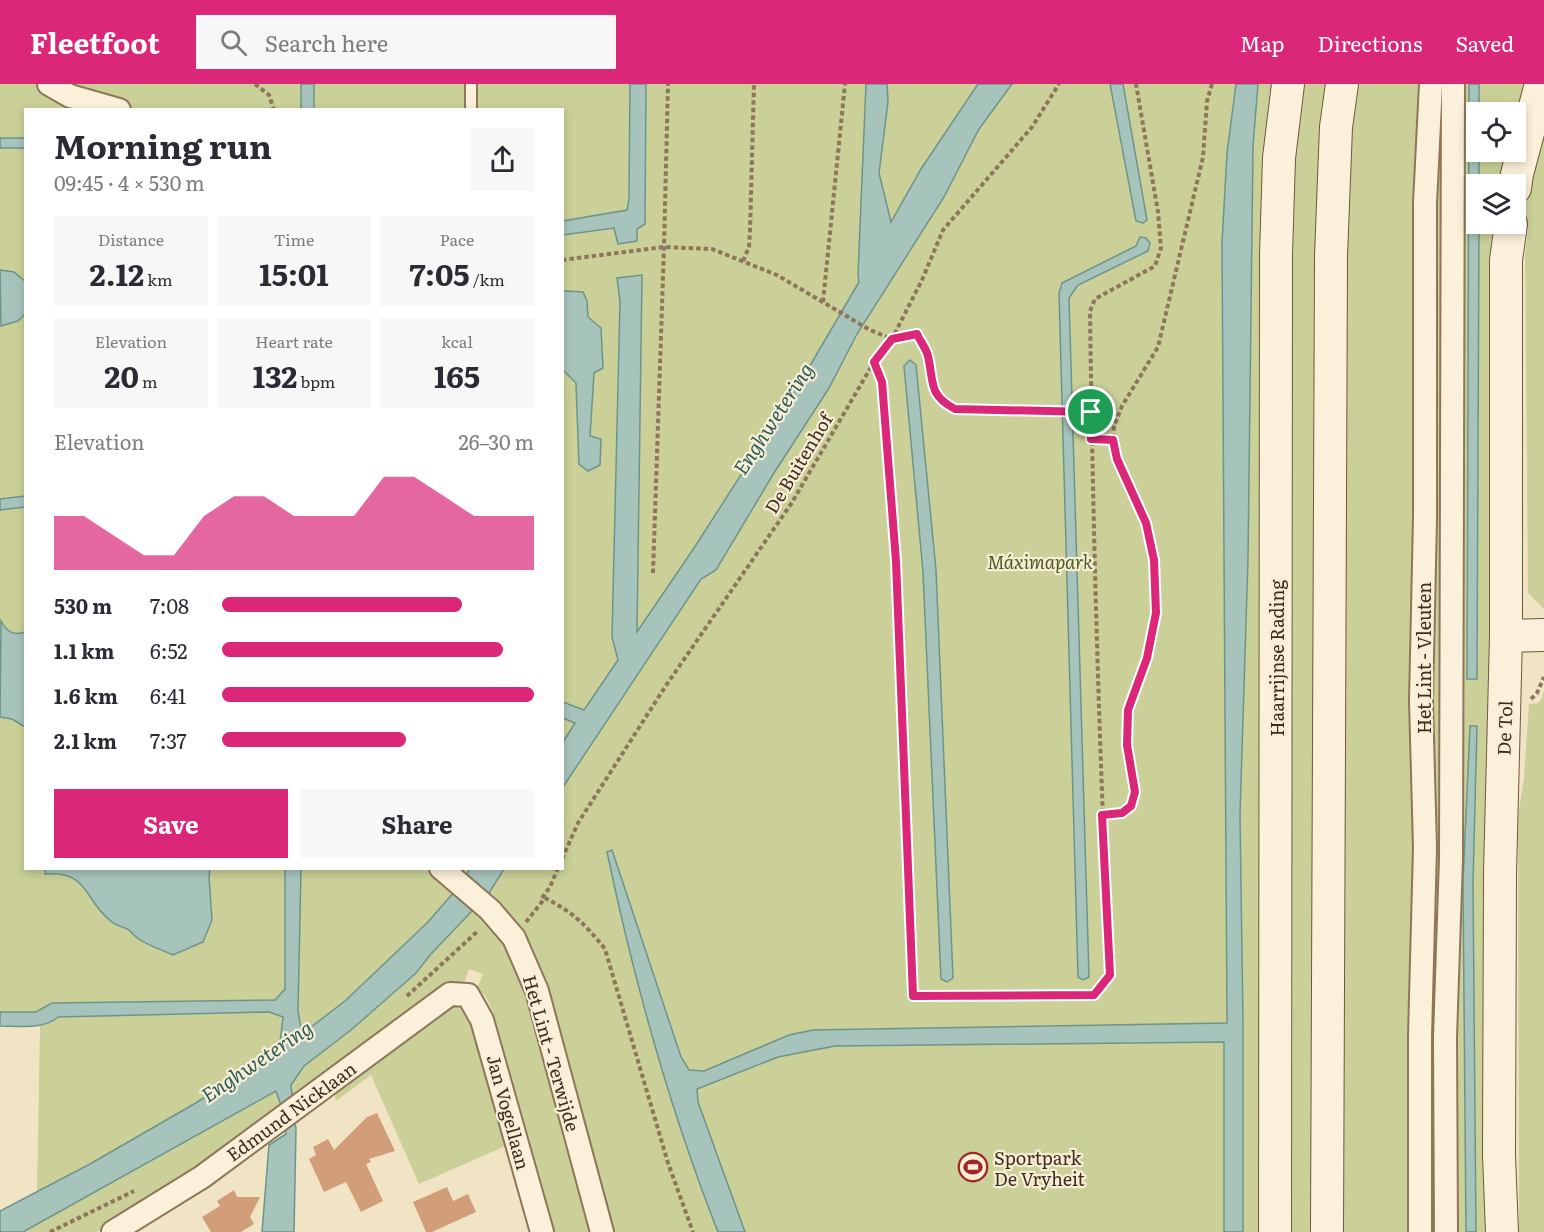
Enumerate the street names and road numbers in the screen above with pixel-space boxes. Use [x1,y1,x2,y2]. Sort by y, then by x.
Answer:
street label: De Buitenhof [757,406,840,518]
street label: Haarrijnse Rading [1263,579,1290,737]
street label: Het Lint - Vleuten [1410,582,1437,734]
street label: De Tol [1490,700,1518,756]
street label: Het Lint - Terwijde [517,972,587,1134]
street label: Jan Vogellaan [481,1051,537,1173]
street label: Edmund Nicklaan [220,1055,362,1167]

